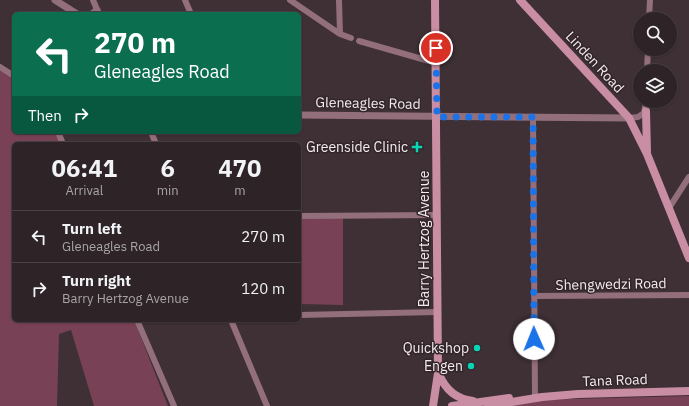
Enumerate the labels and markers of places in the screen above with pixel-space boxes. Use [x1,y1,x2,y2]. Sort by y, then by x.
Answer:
pin [419,31,453,65]
place label: Greenside Clinic [306,138,408,156]
marker: Greenside Clinic [411,141,423,153]
place label: Quickshop [403,339,469,357]
marker: Quickshop [472,343,482,353]
place label: Engen [424,357,463,375]
marker: Engen [466,361,476,371]

